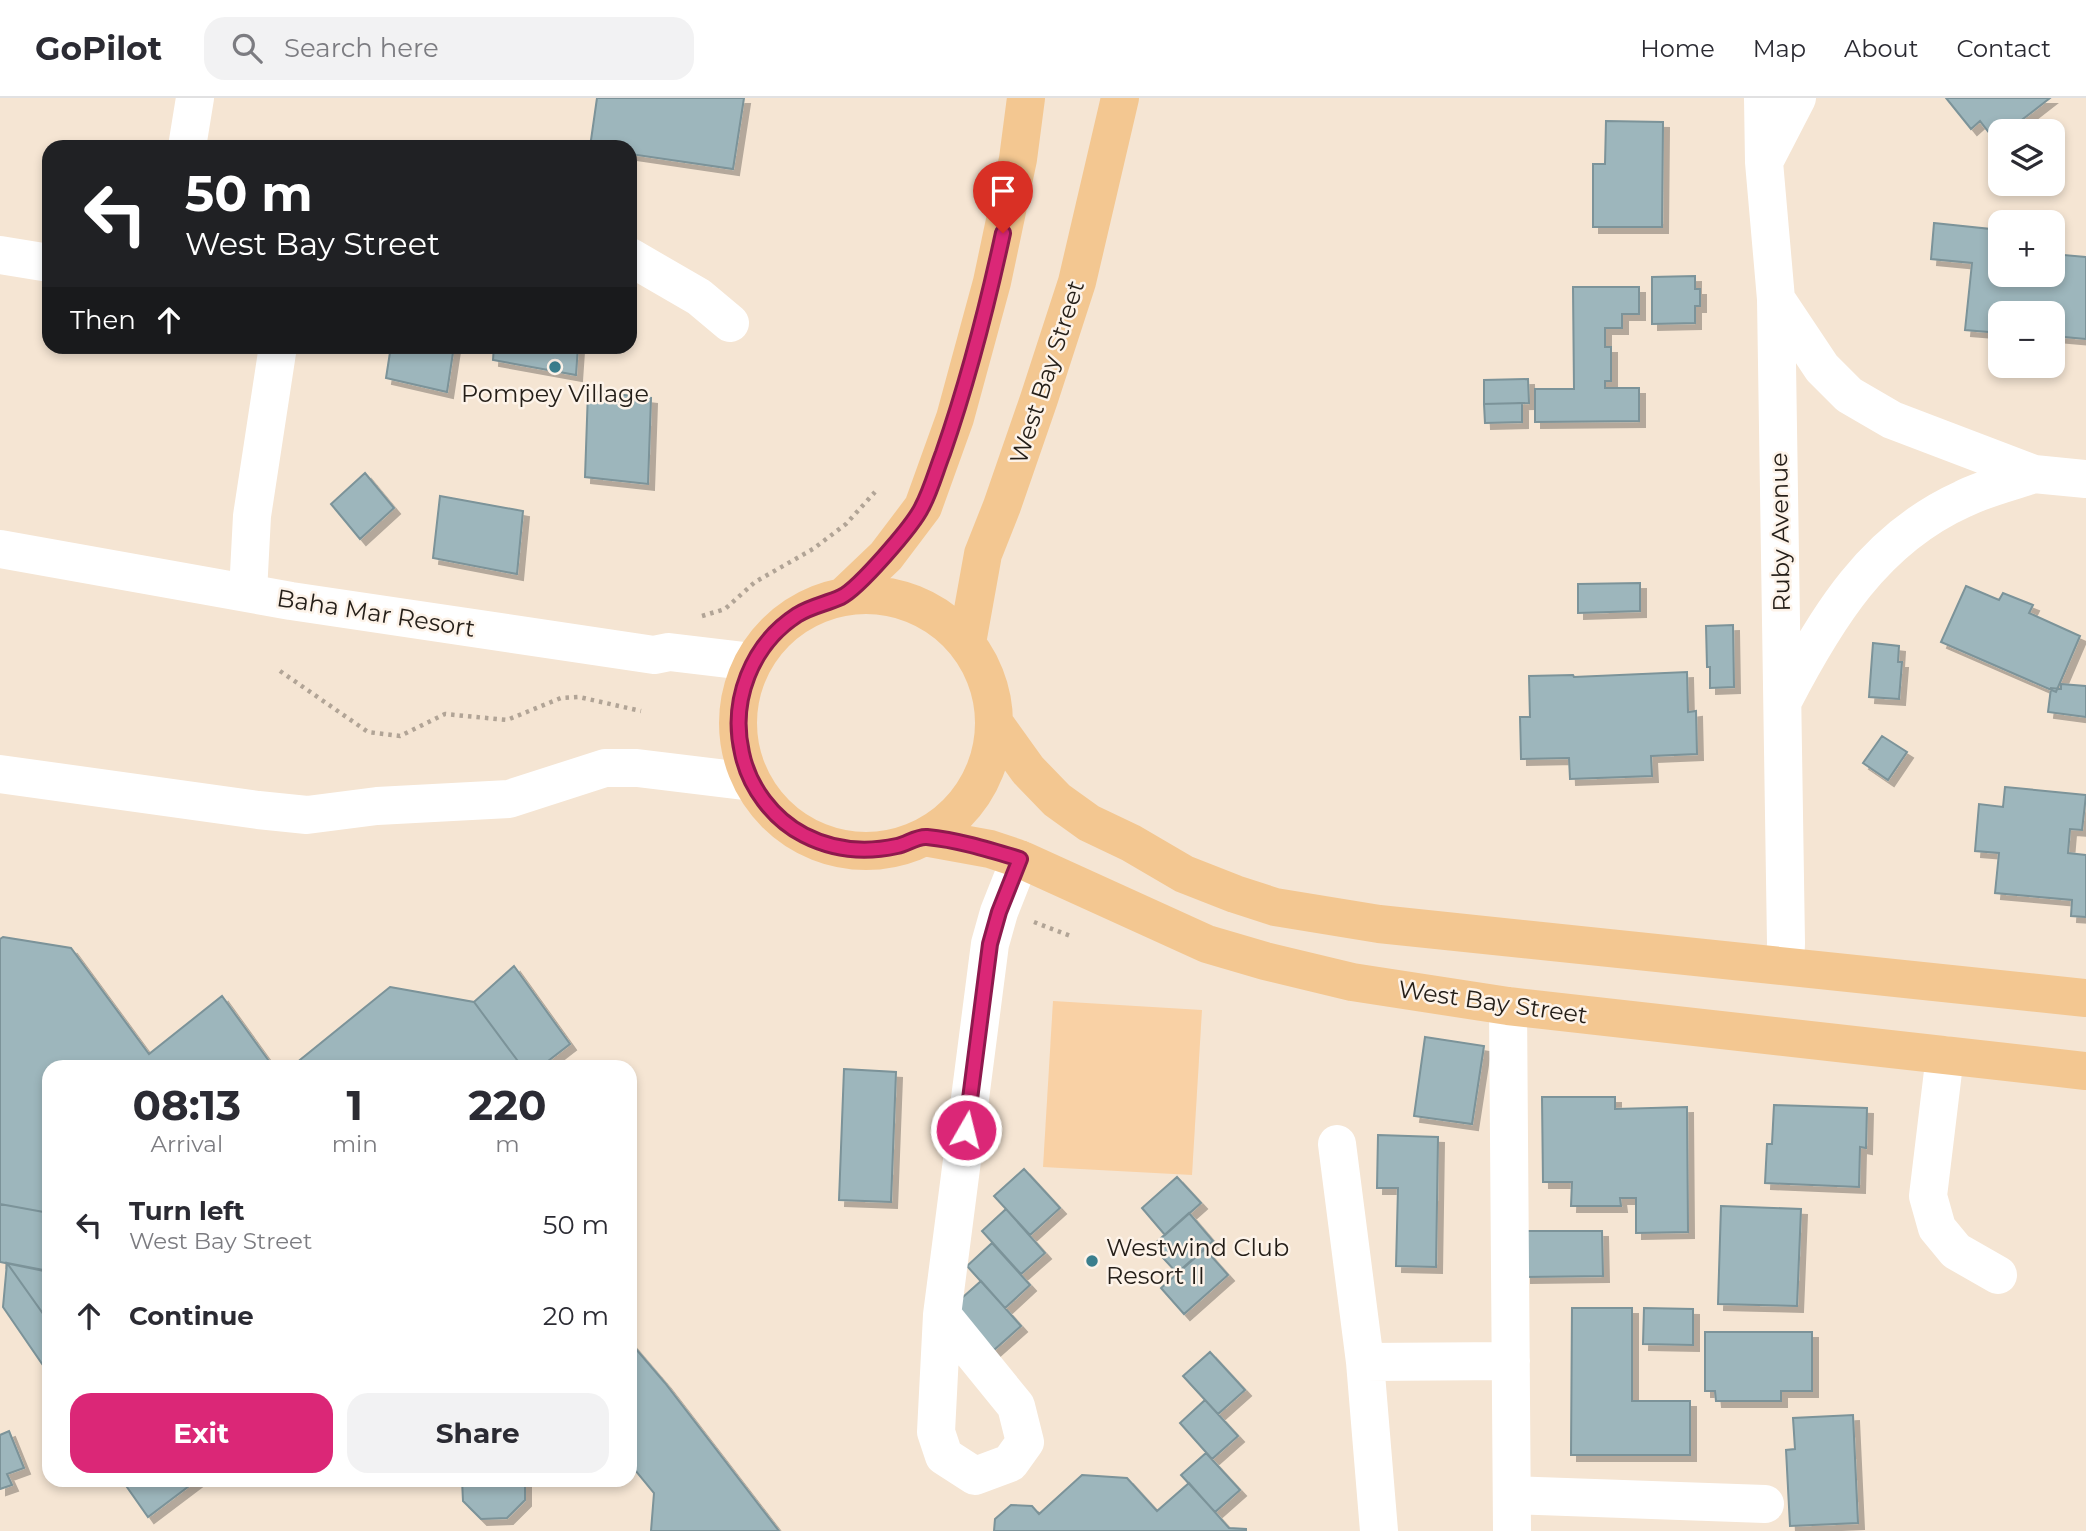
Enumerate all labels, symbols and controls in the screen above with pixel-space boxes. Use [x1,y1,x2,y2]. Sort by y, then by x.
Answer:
search box [204,17,694,80]
text: GoPilot [35,28,162,68]
icon: search [228,29,266,67]
text: Search here [284,32,439,64]
text: Home [1640,34,1715,63]
text: Map [1753,34,1806,63]
text: About [1844,34,1918,63]
text: Contact [1956,34,2051,63]
map controls [1988,119,2065,378]
button: layers [1988,119,2065,196]
pin [973,161,1033,233]
text: 50 m [185,164,313,223]
icon: left [70,168,161,259]
icon: arrive [984,172,1022,210]
button: + [1988,210,2065,287]
text: West Bay Street [185,224,440,263]
street label: West Bay Street [1004,276,1090,467]
icon: ahead [150,301,188,339]
button: − [1988,301,2065,378]
text: Then [70,304,136,336]
marker: Pompey Village [547,359,563,375]
place label: Pompey Village [461,379,649,408]
street label: Ruby Avenue [1764,452,1796,612]
street label: Baha Mar Resort [275,583,477,643]
street label: West Bay Street [1396,974,1590,1030]
text: 08:13 [133,1079,241,1131]
text: 1 [347,1079,363,1131]
text: 220 [468,1079,546,1131]
position arrow [929,1093,1003,1167]
text: Arrival [151,1130,223,1158]
text: min [332,1130,378,1158]
text: m [495,1130,520,1158]
text: Turn left [129,1195,245,1227]
icon: left [70,1206,108,1244]
text: 50 m [543,1209,609,1241]
text: West Bay Street [129,1227,312,1255]
place label: Westwind Club Resort II [1106,1233,1289,1290]
marker: Westwind Club Resort II [1084,1253,1100,1269]
icon: ahead [70,1297,108,1335]
text: Continue [129,1300,254,1332]
text: 20 m [543,1300,609,1332]
button: Exit [70,1393,333,1473]
button: Share [347,1393,609,1473]

